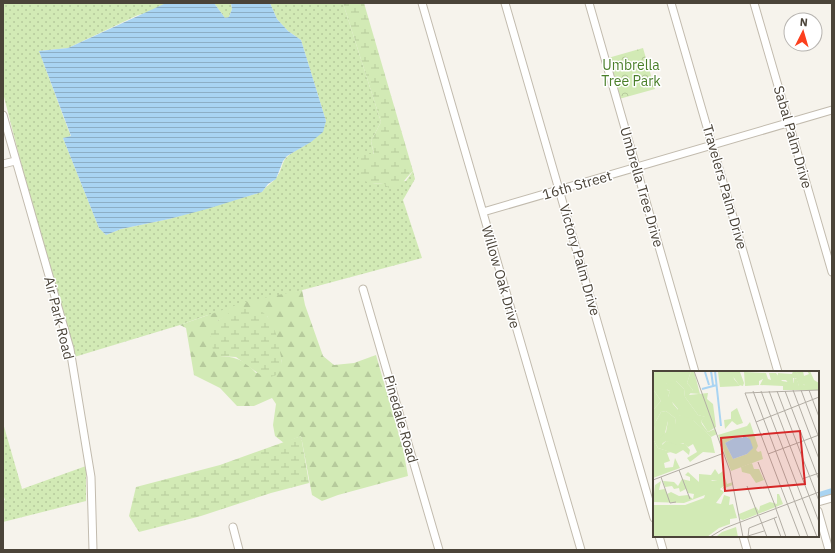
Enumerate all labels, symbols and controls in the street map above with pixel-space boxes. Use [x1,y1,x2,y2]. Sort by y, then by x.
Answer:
north arrow [783,12,823,52]
text: N [799,15,808,29]
park label: Umbrella Tree Park [601,56,661,90]
street label: Sabal Palm Drive [770,84,816,191]
street label: Travelers Palm Drive [699,123,751,252]
street label: Umbrella Tree Drive [616,125,668,250]
street label: 16th Street [540,166,614,203]
street label: Victory Palm Drive [556,202,605,318]
street label: Willow Oak Drive [478,224,524,331]
street label: Air Park Road [40,275,78,361]
inset map [653,371,819,537]
street label: Pinedale Road [380,373,422,465]

